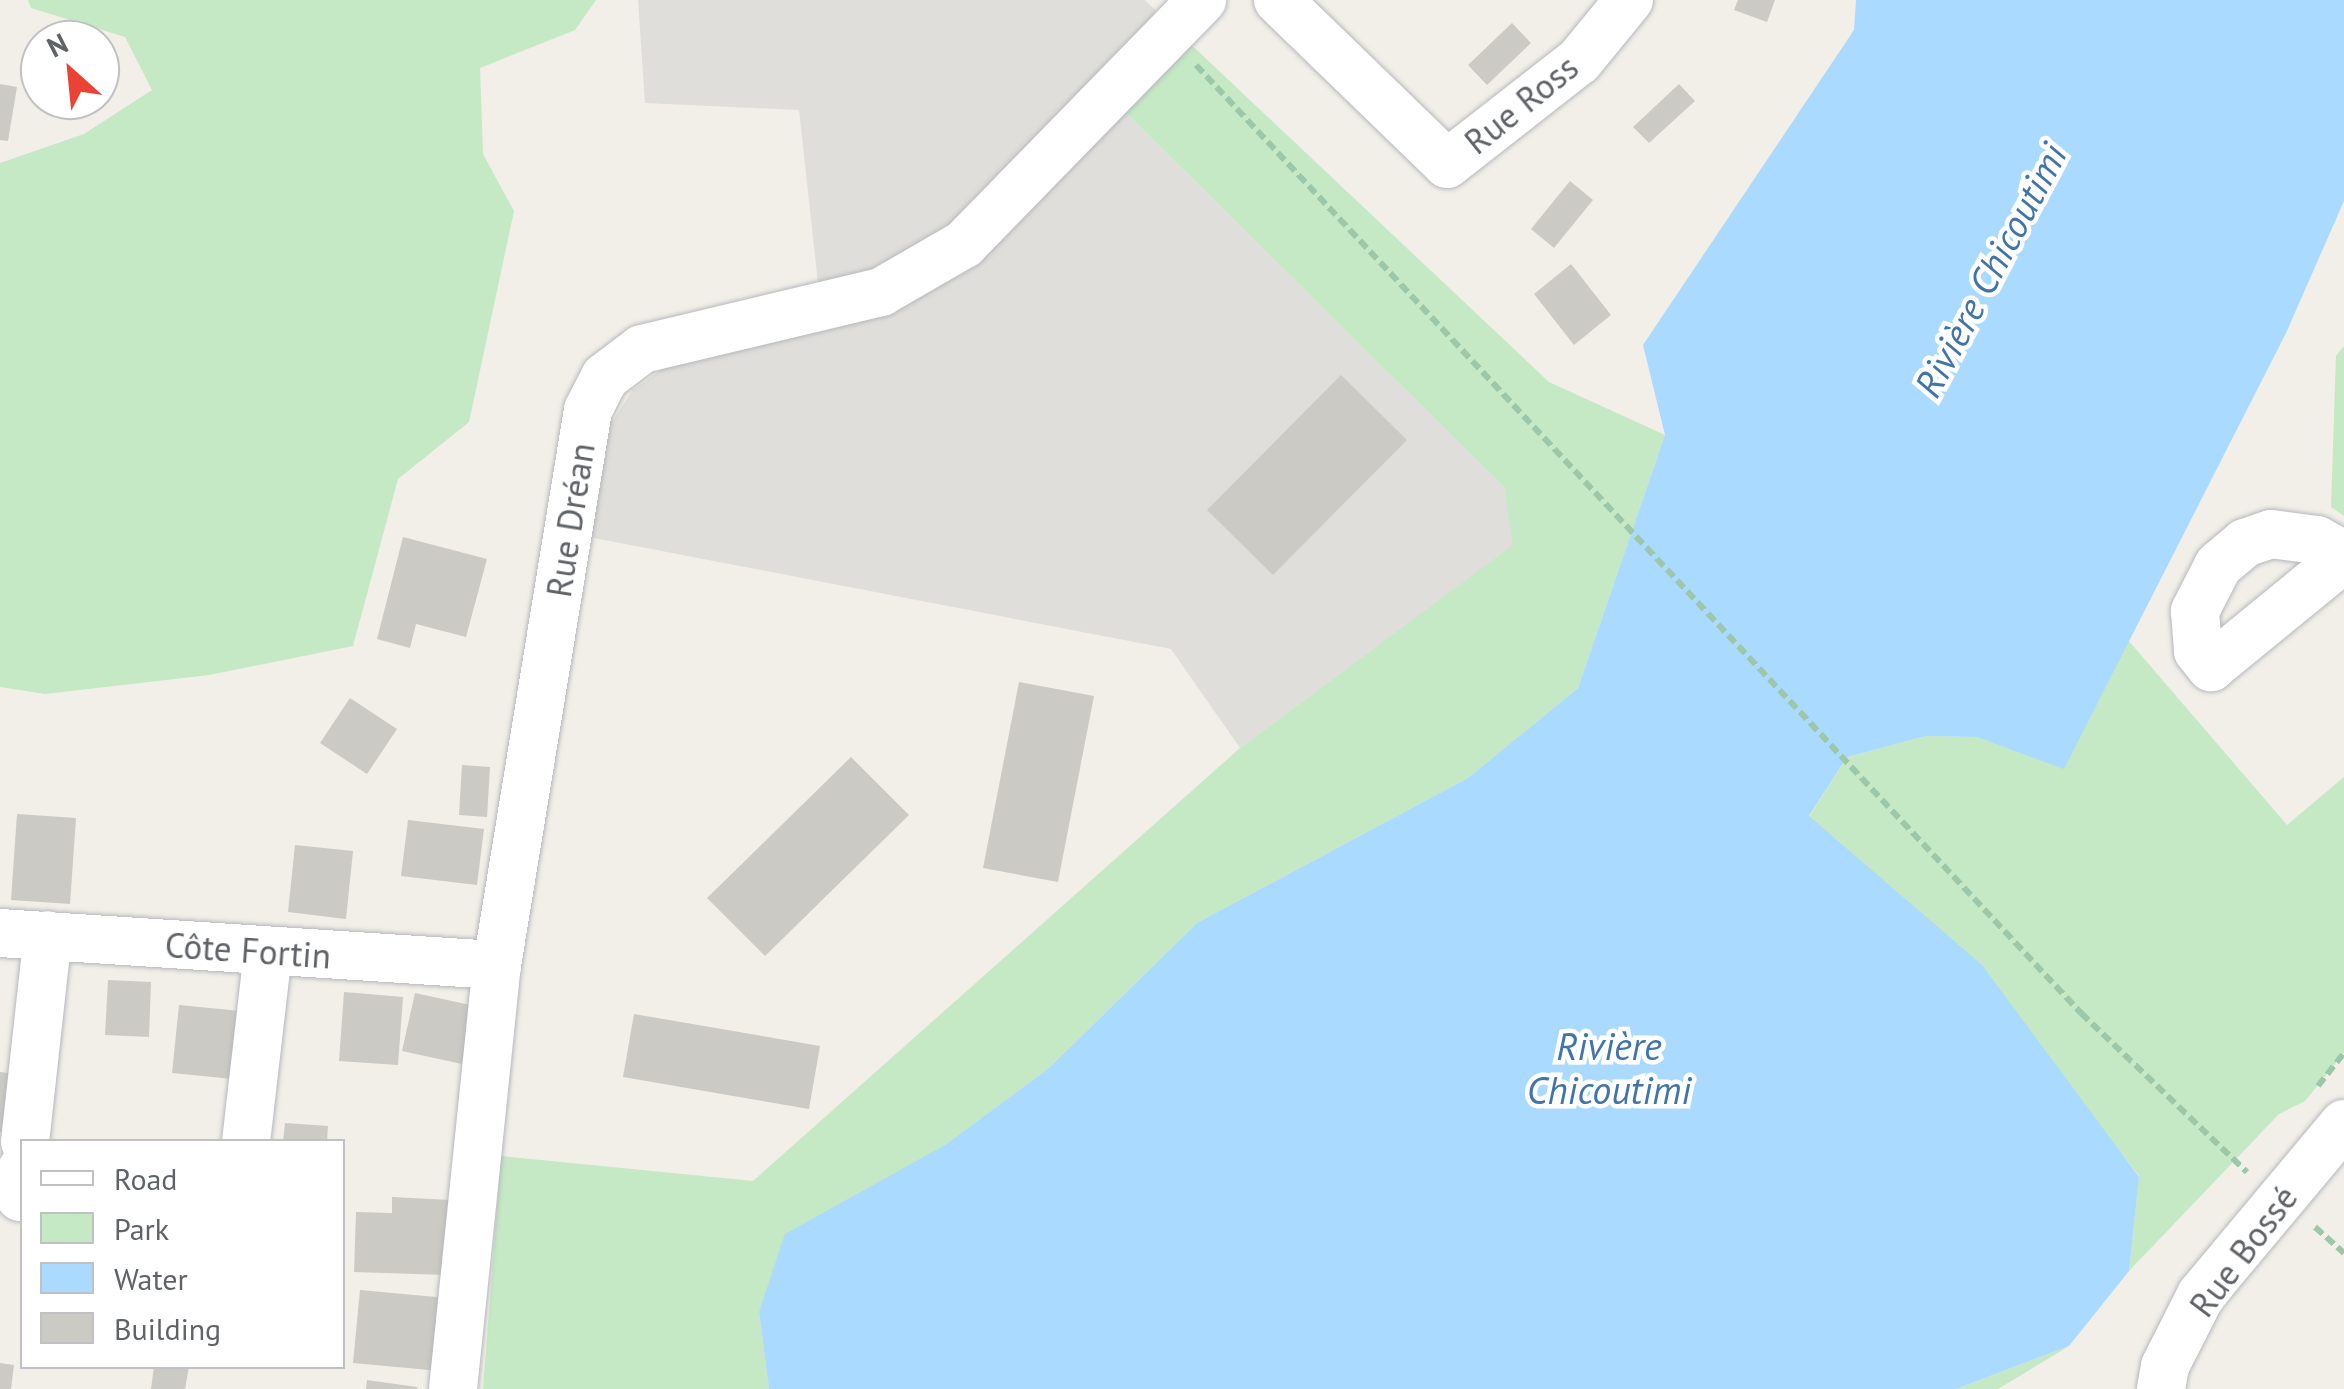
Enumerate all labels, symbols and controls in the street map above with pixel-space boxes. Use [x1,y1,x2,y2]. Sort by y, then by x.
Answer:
north arrow [20,20,120,120]
text: N [40,24,74,65]
street label: Rue Ross [1456,46,1586,162]
water label: Rivière Chicoutimi [1904,136,2076,404]
street label: Rue Dréan [537,440,603,600]
street label: Côte Fortin [164,923,332,977]
water label: Rivière Chicoutimi [1527,1023,1691,1112]
legend [20,1139,345,1369]
text: Road [114,1159,178,1198]
street label: Rue Bossé [2180,1177,2306,1325]
text: Park [114,1209,169,1248]
text: Water [114,1259,188,1298]
text: Building [114,1309,221,1348]

